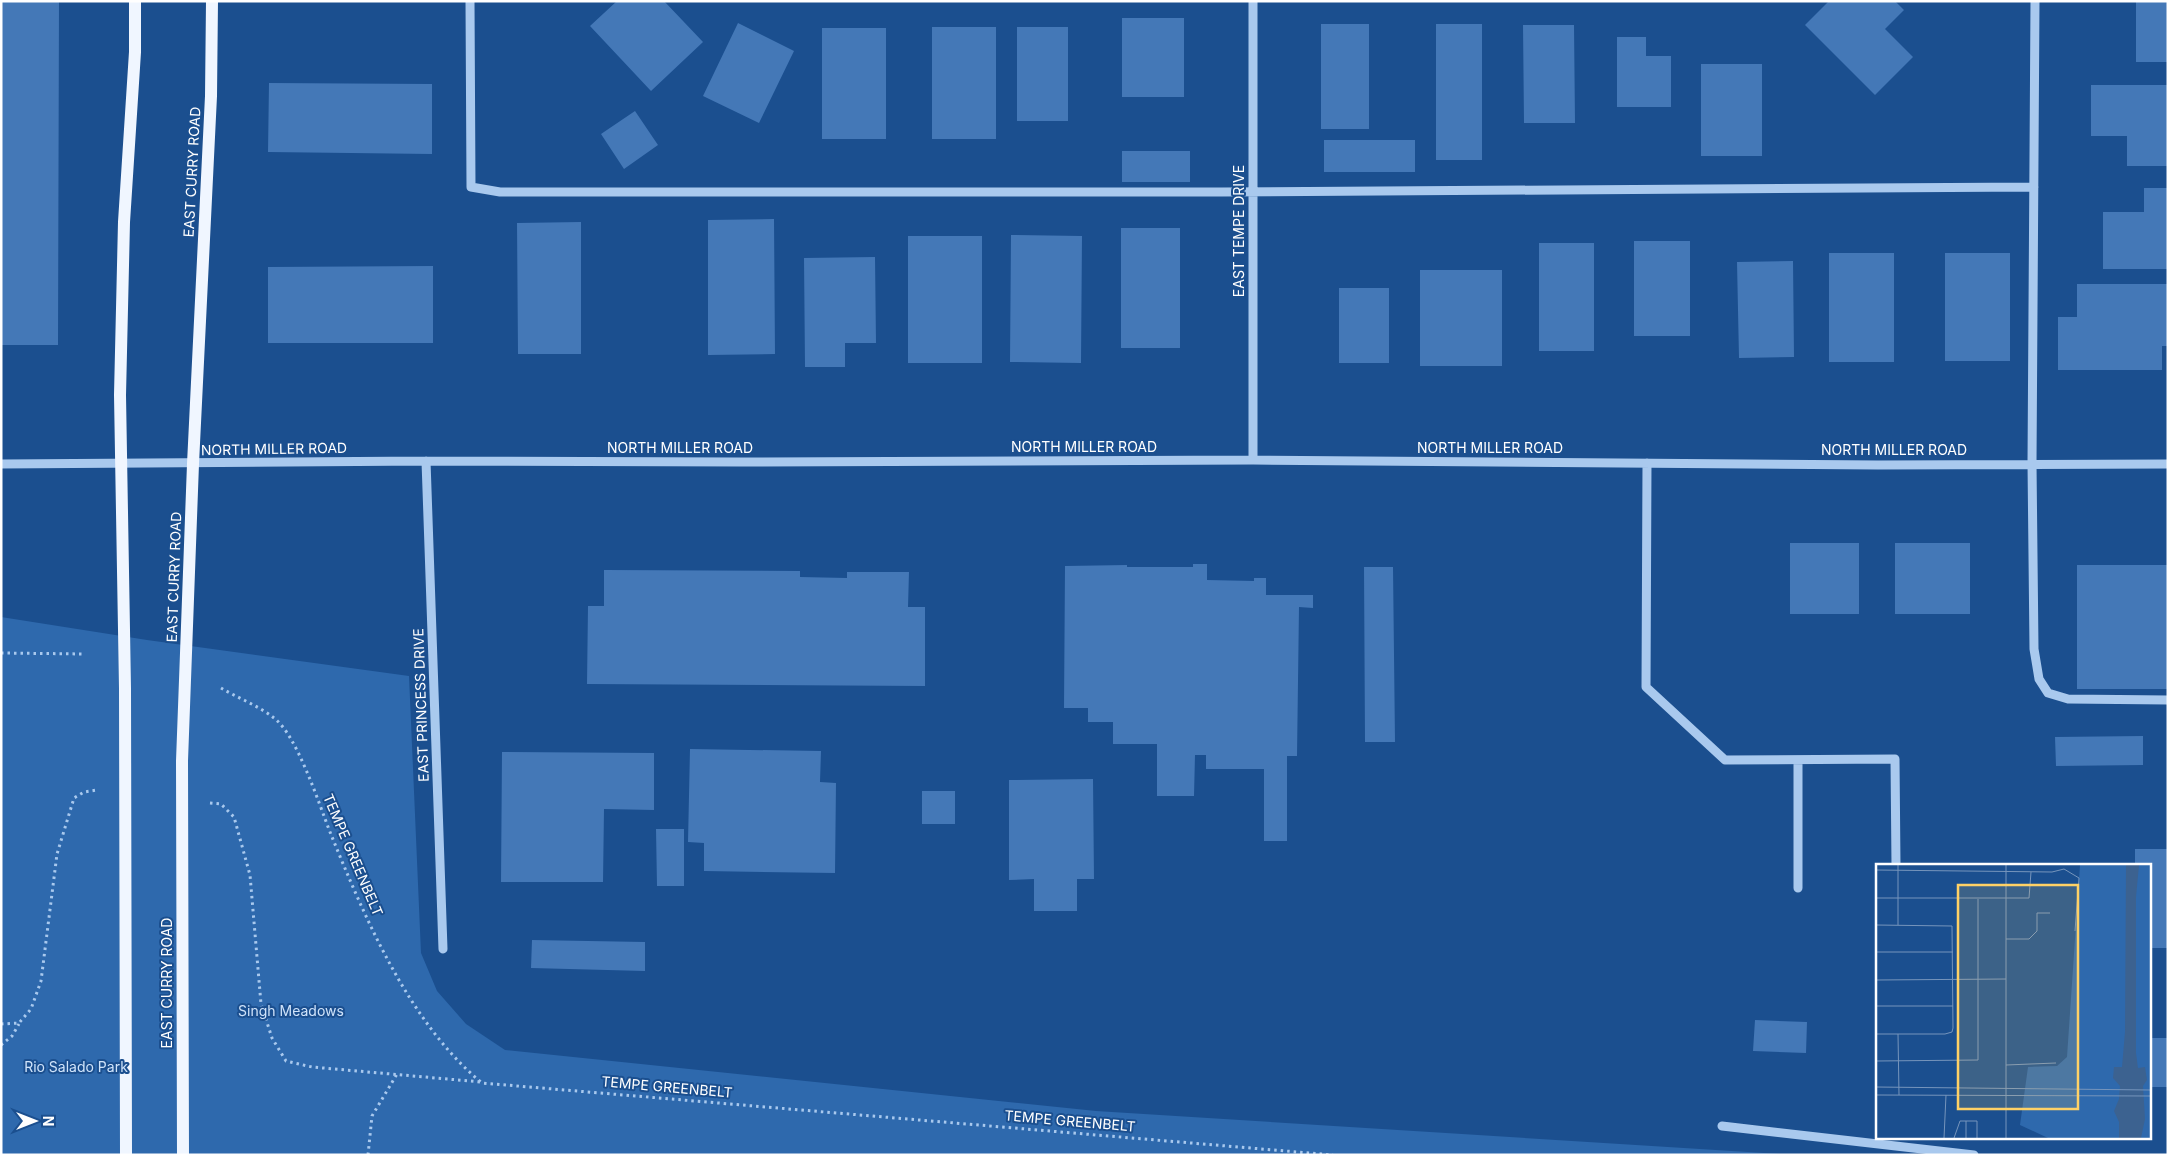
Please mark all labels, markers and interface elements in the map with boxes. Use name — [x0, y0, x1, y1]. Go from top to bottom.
street label: EAST CURRY ROAD — [180, 106, 203, 238]
street label: EAST TEMPE DRIVE — [1230, 165, 1247, 297]
street label: NORTH MILLER ROAD — [1011, 438, 1157, 455]
street label: NORTH MILLER ROAD — [201, 439, 347, 458]
street label: NORTH MILLER ROAD — [607, 439, 753, 456]
street label: NORTH MILLER ROAD — [1417, 439, 1563, 456]
street label: NORTH MILLER ROAD — [1821, 441, 1967, 458]
street label: EAST CURRY ROAD — [163, 511, 184, 643]
street label: EAST PRINCESS DRIVE — [409, 628, 432, 782]
street label: TEMPE GREENBELT — [320, 791, 387, 919]
inset map — [1876, 864, 2152, 1138]
street label: EAST CURRY ROAD — [158, 918, 175, 1048]
park label: Singh Meadows — [238, 1002, 344, 1019]
park label: Rio Salado Park — [24, 1058, 128, 1075]
street label: TEMPE GREENBELT — [601, 1072, 733, 1101]
north arrow — [10, 1096, 60, 1146]
street label: TEMPE GREENBELT — [1004, 1106, 1136, 1135]
text: N — [40, 1116, 57, 1126]

